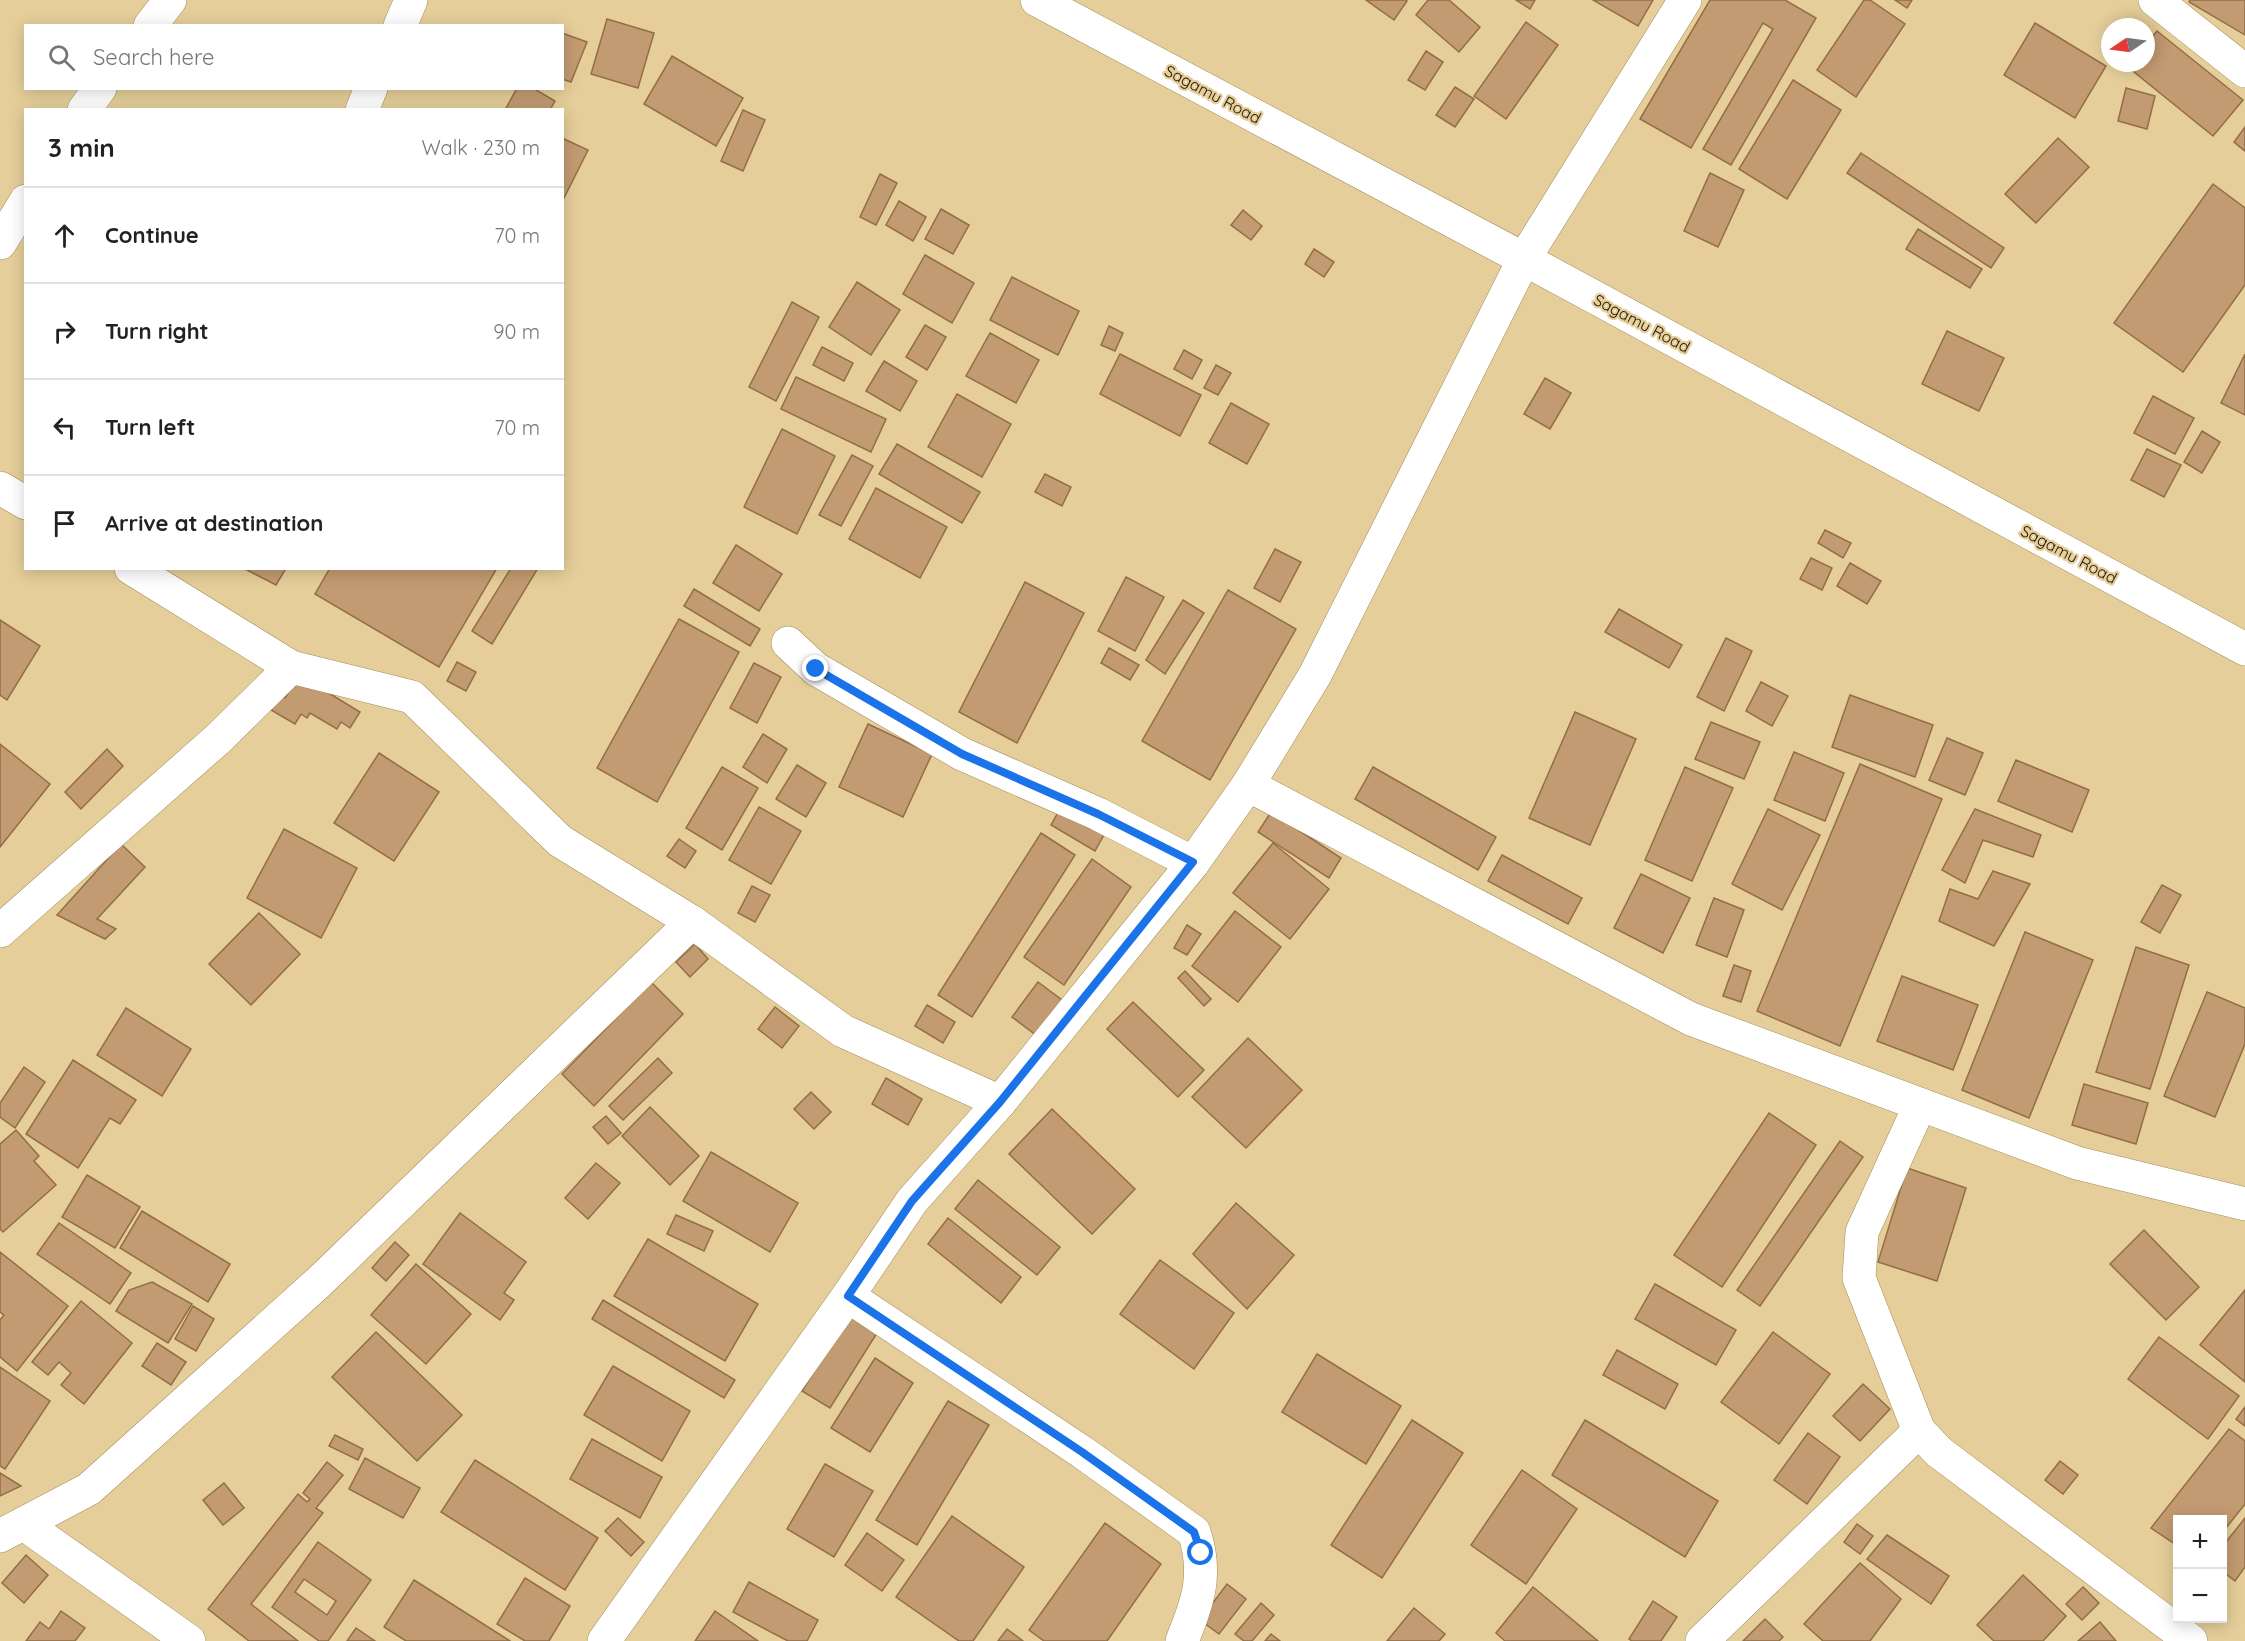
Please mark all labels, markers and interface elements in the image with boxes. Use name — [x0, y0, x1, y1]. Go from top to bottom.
north arrow — [2101, 18, 2155, 72]
search box — [24, 24, 564, 90]
icon: search — [45, 41, 78, 74]
text: Search here — [93, 43, 214, 71]
street label: Sagamu Road — [1161, 60, 1265, 128]
text: 3 min — [48, 131, 115, 164]
text: Walk · 230 m — [421, 135, 540, 160]
icon: ahead — [48, 219, 81, 252]
text: Continue — [105, 221, 199, 249]
text: 70 m — [494, 223, 540, 248]
street label: Sagamu Road — [1590, 289, 1694, 357]
icon: right — [48, 315, 81, 348]
text: Turn right — [105, 317, 209, 345]
text: 90 m — [493, 319, 540, 344]
icon: left — [48, 411, 81, 444]
text: Turn left — [105, 413, 195, 441]
text: 70 m — [494, 415, 540, 440]
icon: arrive — [48, 507, 81, 540]
text: Arrive at destination — [105, 509, 323, 537]
street label: Sagamu Road — [2017, 520, 2121, 588]
route end — [802, 655, 828, 681]
map controls — [2173, 1515, 2227, 1623]
button: + — [2173, 1515, 2227, 1569]
route start — [1187, 1539, 1213, 1565]
button: − — [2173, 1569, 2227, 1623]

